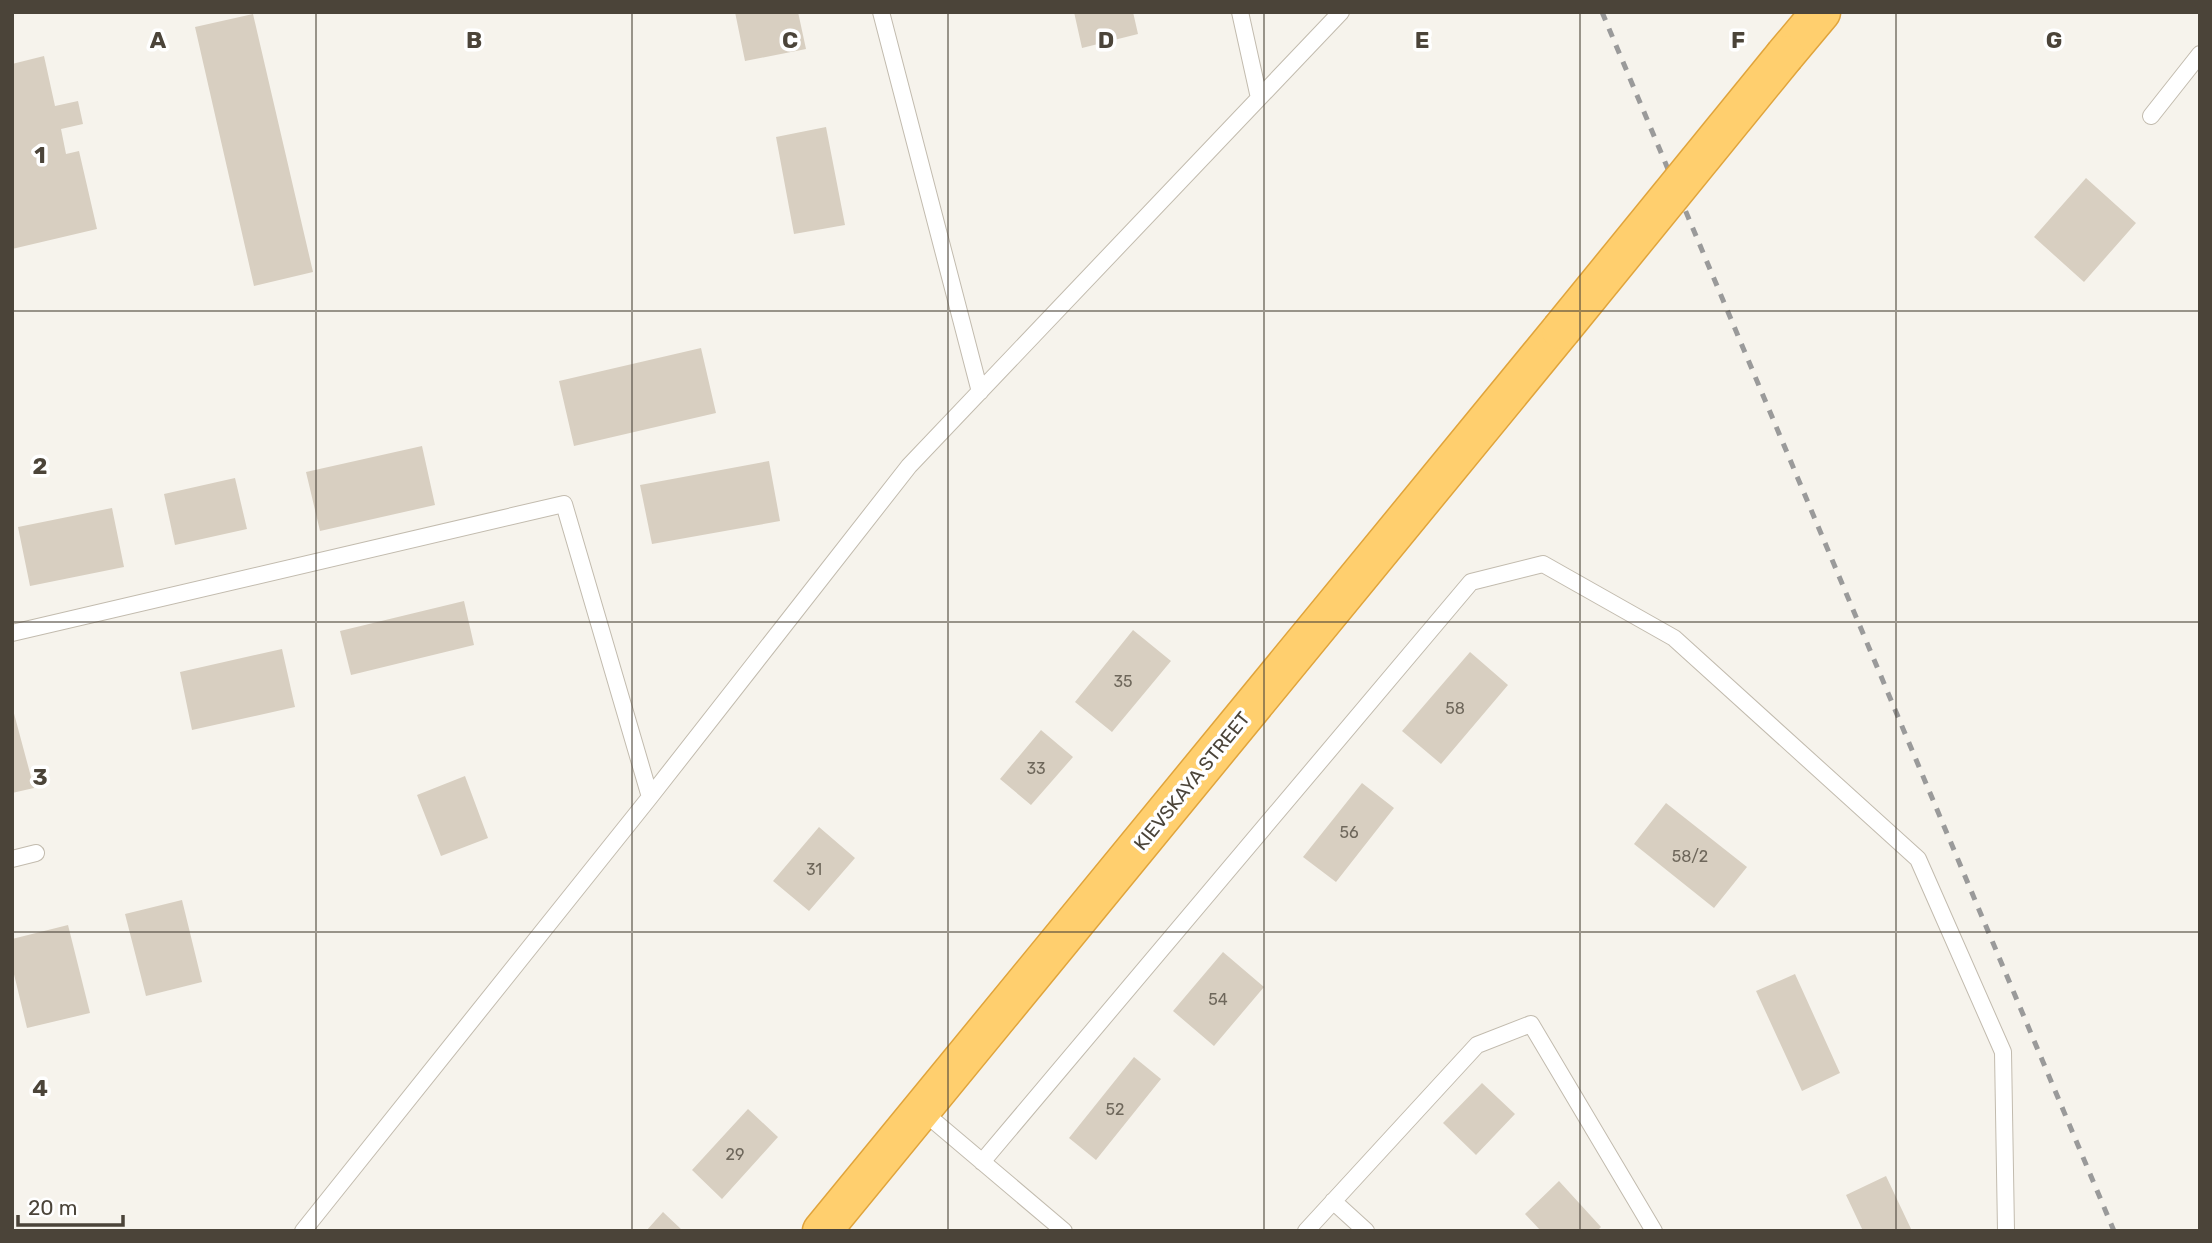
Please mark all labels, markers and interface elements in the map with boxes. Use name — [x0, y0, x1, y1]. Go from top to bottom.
text: A — [150, 26, 167, 54]
text: B — [466, 26, 482, 54]
text: C — [782, 26, 798, 54]
text: D — [1098, 26, 1114, 54]
text: E — [1415, 26, 1429, 54]
text: F — [1731, 26, 1745, 54]
text: G — [2046, 26, 2062, 54]
text: 1 — [34, 141, 46, 169]
text: 2 — [33, 452, 47, 480]
house number: 35 — [1113, 672, 1133, 691]
house number: 58 — [1445, 699, 1465, 718]
street label: KIEVSKAYA STREET — [1129, 707, 1255, 855]
house number: 33 — [1026, 759, 1046, 778]
text: 3 — [32, 763, 48, 791]
house number: 56 — [1339, 823, 1359, 842]
house number: 58/2 — [1672, 847, 1708, 866]
house number: 31 — [806, 860, 822, 879]
house number: 54 — [1208, 990, 1228, 1009]
text: 4 — [32, 1074, 48, 1102]
house number: 52 — [1106, 1100, 1124, 1119]
house number: 29 — [726, 1145, 744, 1164]
scale bar — [18, 1184, 122, 1228]
text: 20 m — [28, 1195, 77, 1220]

